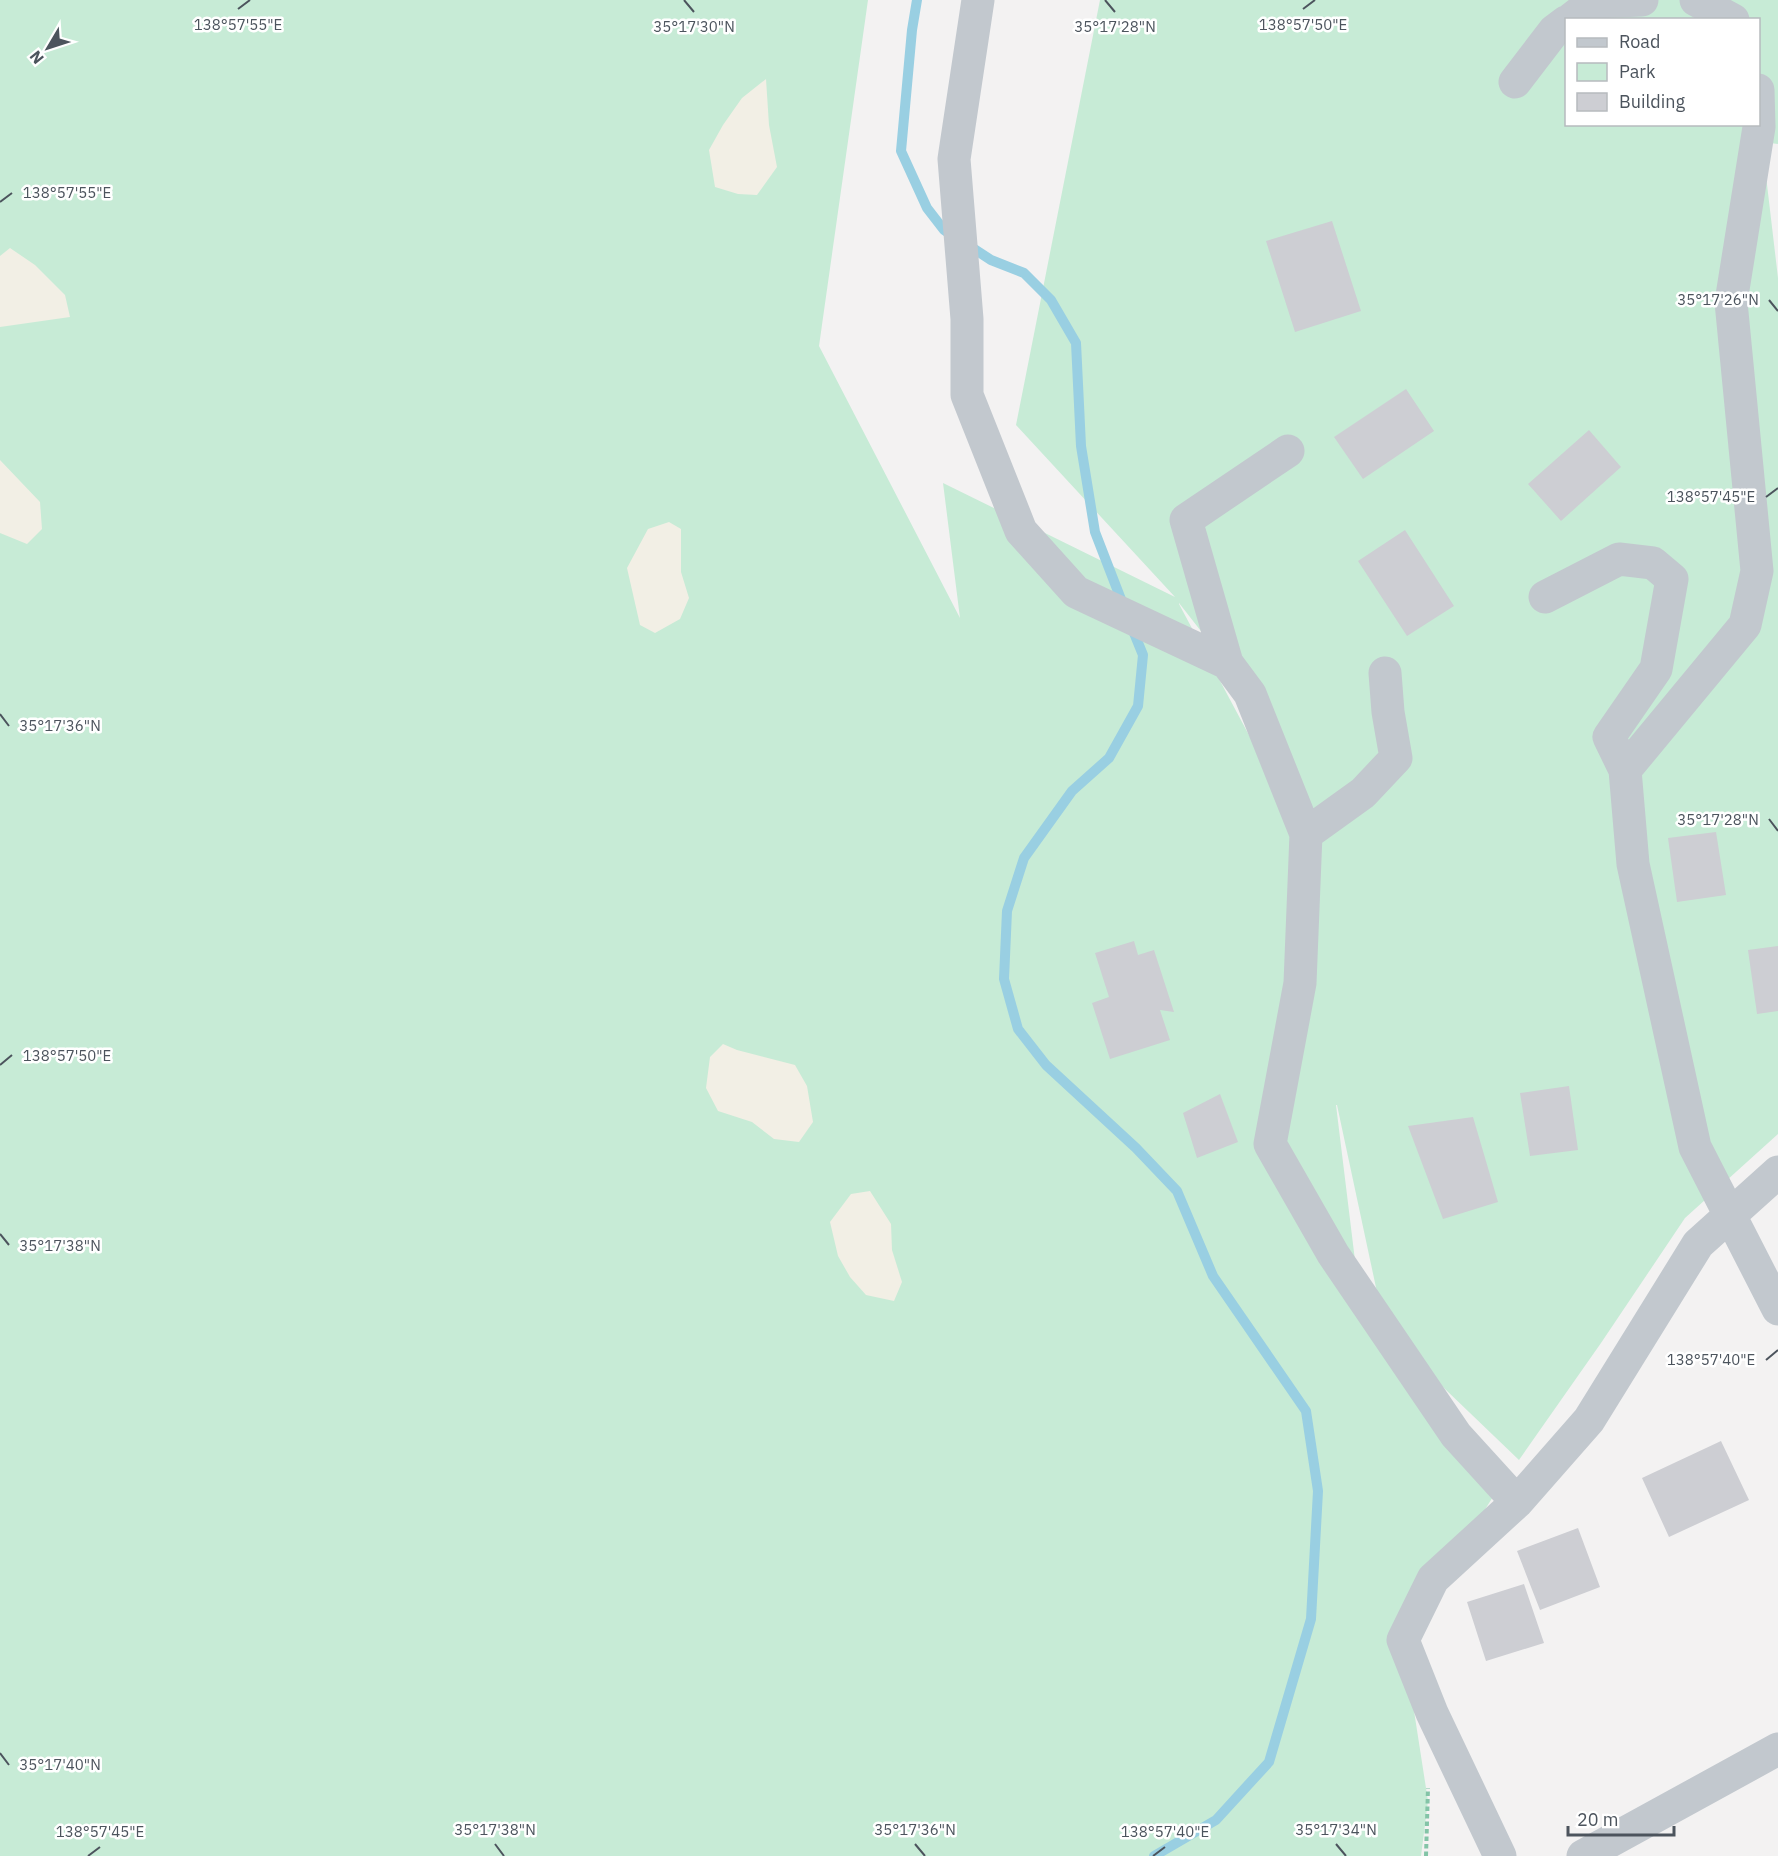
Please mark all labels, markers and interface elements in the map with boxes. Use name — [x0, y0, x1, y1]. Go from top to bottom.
text: 138°57'55"E — [194, 15, 282, 34]
text: 138°57'50"E — [1259, 15, 1347, 34]
text: 35°17'30"N — [653, 17, 735, 36]
text: 35°17'28"N — [1074, 17, 1156, 36]
north arrow — [18, 18, 78, 78]
legend — [1565, 18, 1760, 126]
text: Road — [1619, 30, 1660, 53]
text: N — [25, 47, 48, 68]
text: Park — [1619, 60, 1656, 83]
text: Building — [1619, 90, 1686, 113]
text: 138°57'55"E — [23, 183, 111, 202]
text: 35°17'26"N — [1677, 290, 1759, 309]
text: 138°57'45"E — [1667, 487, 1755, 506]
text: 35°17'36"N — [19, 716, 101, 735]
text: 35°17'28"N — [1677, 810, 1759, 829]
text: 138°57'50"E — [23, 1046, 111, 1065]
text: 35°17'38"N — [19, 1236, 101, 1255]
text: 138°57'40"E — [1667, 1350, 1755, 1369]
text: 35°17'40"N — [19, 1755, 101, 1774]
scale bar — [1568, 1799, 1674, 1837]
text: 20 m — [1577, 1808, 1619, 1831]
text: 35°17'38"N — [454, 1820, 536, 1839]
text: 35°17'36"N — [874, 1820, 956, 1839]
text: 35°17'34"N — [1295, 1820, 1377, 1839]
text: 138°57'45"E — [56, 1822, 144, 1841]
text: 138°57'40"E — [1121, 1822, 1209, 1841]

